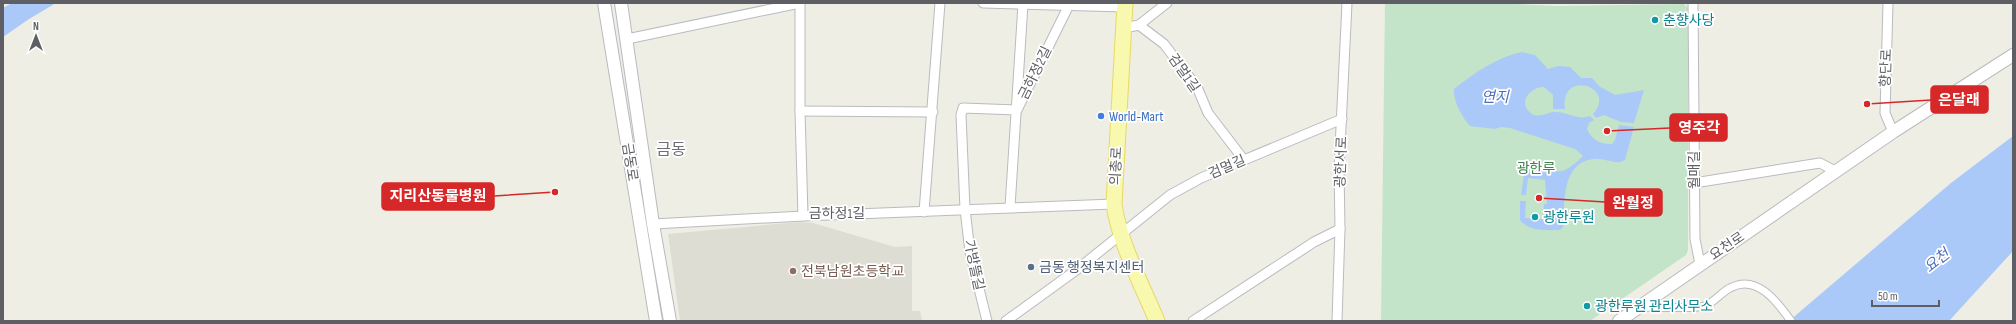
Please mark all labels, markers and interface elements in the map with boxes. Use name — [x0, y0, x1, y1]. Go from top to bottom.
place label: 춘향사당 — [1663, 12, 1715, 29]
marker: 춘향사당 — [1650, 15, 1660, 25]
north arrow — [16, 16, 56, 56]
text: N — [33, 20, 39, 33]
street label: 금하정2길 — [1015, 44, 1055, 102]
street label: 향단로 — [1877, 48, 1895, 88]
street label: 검멀1길 — [1165, 50, 1203, 96]
callout: 은달래 — [1931, 86, 1988, 113]
water label: 연지 — [1481, 88, 1510, 107]
text: 은달래 — [1938, 91, 1980, 110]
place label: World-Mart — [1109, 108, 1163, 125]
marker: World-Mart — [1096, 111, 1106, 121]
callout: 영주각 — [1670, 114, 1727, 141]
text: 영주각 — [1678, 119, 1720, 138]
street label: 광한서로 — [1332, 136, 1350, 188]
district label: 금동 — [656, 141, 686, 160]
street label: 금동로 — [619, 142, 641, 183]
street label: 의총로 — [1107, 146, 1126, 186]
street label: 월매길 — [1686, 151, 1703, 189]
street label: 검멀길 — [1206, 152, 1248, 182]
park label: 광한루 — [1517, 160, 1555, 177]
callout: 지리산동물병원 — [382, 183, 494, 210]
text: 지리산동물병원 — [390, 187, 486, 206]
callout: 완월정 — [1605, 189, 1662, 216]
text: 완월정 — [1612, 194, 1654, 213]
street label: 금하정1길 — [809, 205, 865, 222]
place label: 광한루원 — [1543, 209, 1595, 226]
marker: 광한루원 — [1530, 212, 1540, 222]
street label: 요천로 — [1706, 228, 1748, 264]
street label: 가방뜰길 — [960, 238, 988, 292]
water label: 요천 — [1920, 244, 1955, 277]
place label: 금동 행정복지센터 — [1039, 259, 1144, 276]
marker: 금동 행정복지센터 — [1026, 262, 1036, 272]
place label: 전북남원초등학교 — [801, 263, 904, 280]
marker: 전북남원초등학교 — [788, 266, 798, 276]
scale bar — [1872, 282, 1939, 308]
text: 50 m — [1878, 289, 1898, 304]
place label: 광한루원 관리사무소 — [1595, 298, 1713, 315]
marker: 광한루원 관리사무소 — [1582, 301, 1592, 311]

